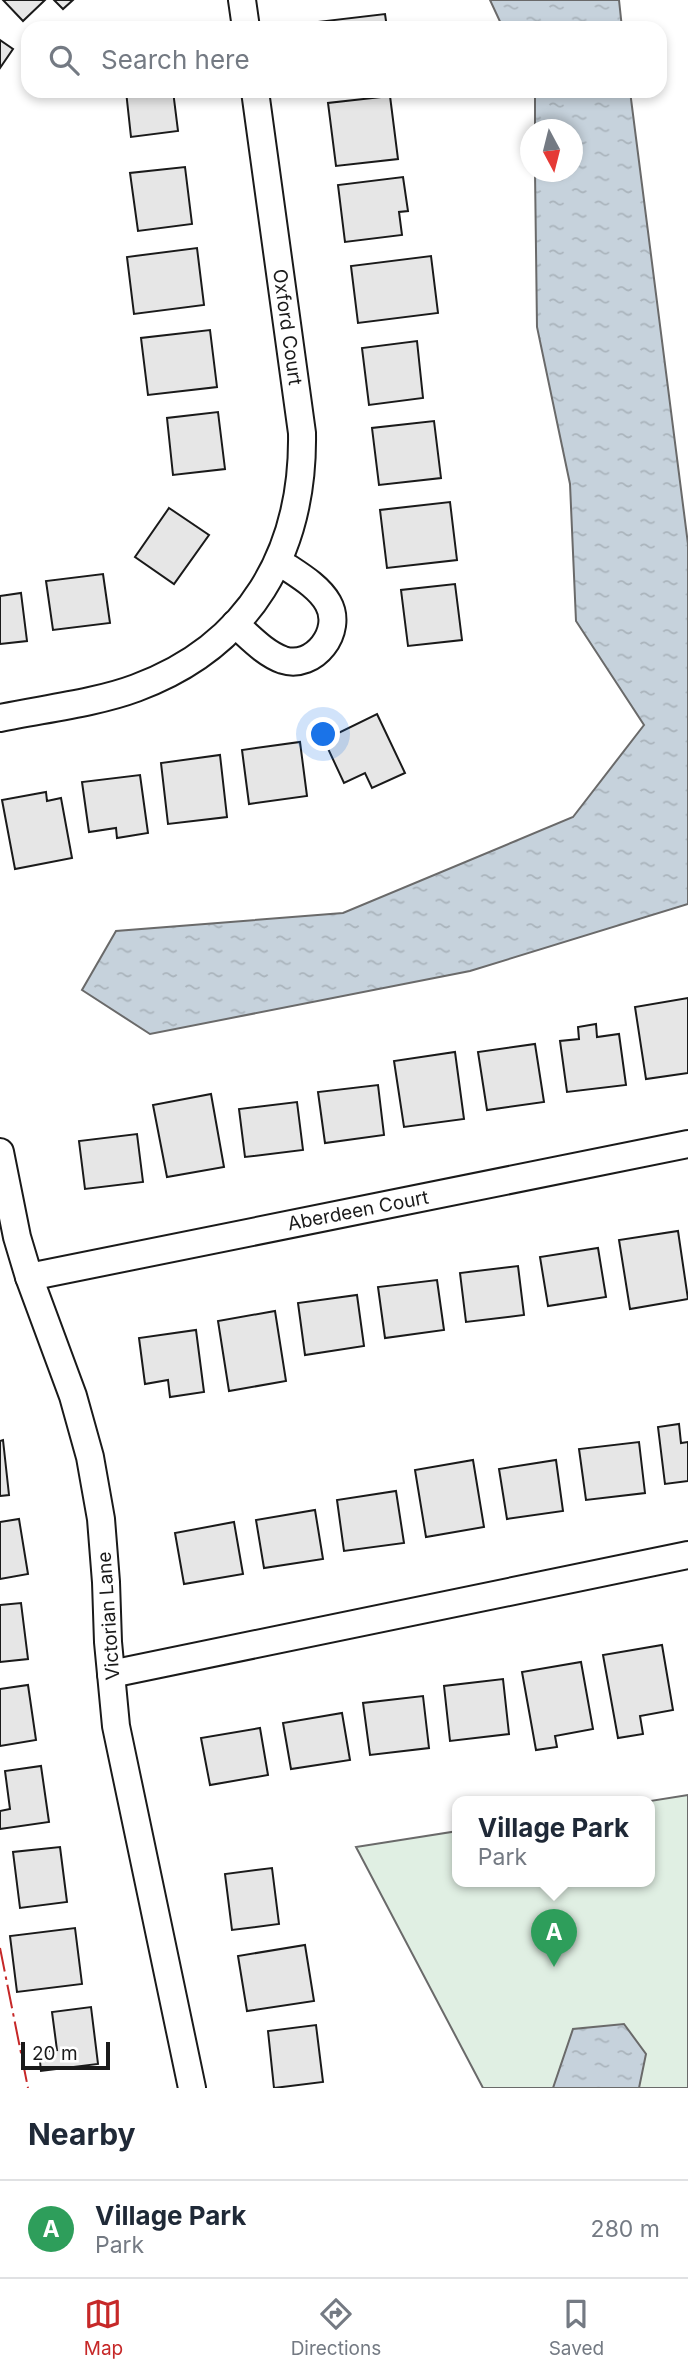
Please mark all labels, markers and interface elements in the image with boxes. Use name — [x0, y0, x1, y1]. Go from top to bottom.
search box — [21, 21, 667, 98]
icon: search — [45, 41, 83, 79]
text: Search here — [101, 44, 250, 75]
north arrow — [520, 119, 583, 182]
street label: Oxford Court — [268, 267, 307, 387]
your location — [306, 717, 340, 751]
street label: Aberdeen Court — [286, 1186, 431, 1235]
street label: Victorian Lane — [93, 1551, 124, 1681]
popup — [452, 1796, 655, 1887]
text: Village Park — [478, 1812, 629, 1843]
text: Park — [478, 1843, 527, 1871]
pin: A — [531, 1909, 577, 1967]
scale bar — [21, 2039, 110, 2071]
text: 20 m — [32, 2042, 78, 2065]
text: Nearby — [28, 2116, 136, 2152]
text: Village Park — [95, 2200, 246, 2231]
text: A — [42, 2215, 60, 2243]
text: 280 m — [591, 2215, 660, 2243]
text: Park — [95, 2231, 144, 2259]
tab: Map — [84, 2295, 123, 2360]
tab: Directions — [291, 2295, 381, 2360]
tab: Saved — [549, 2295, 604, 2360]

